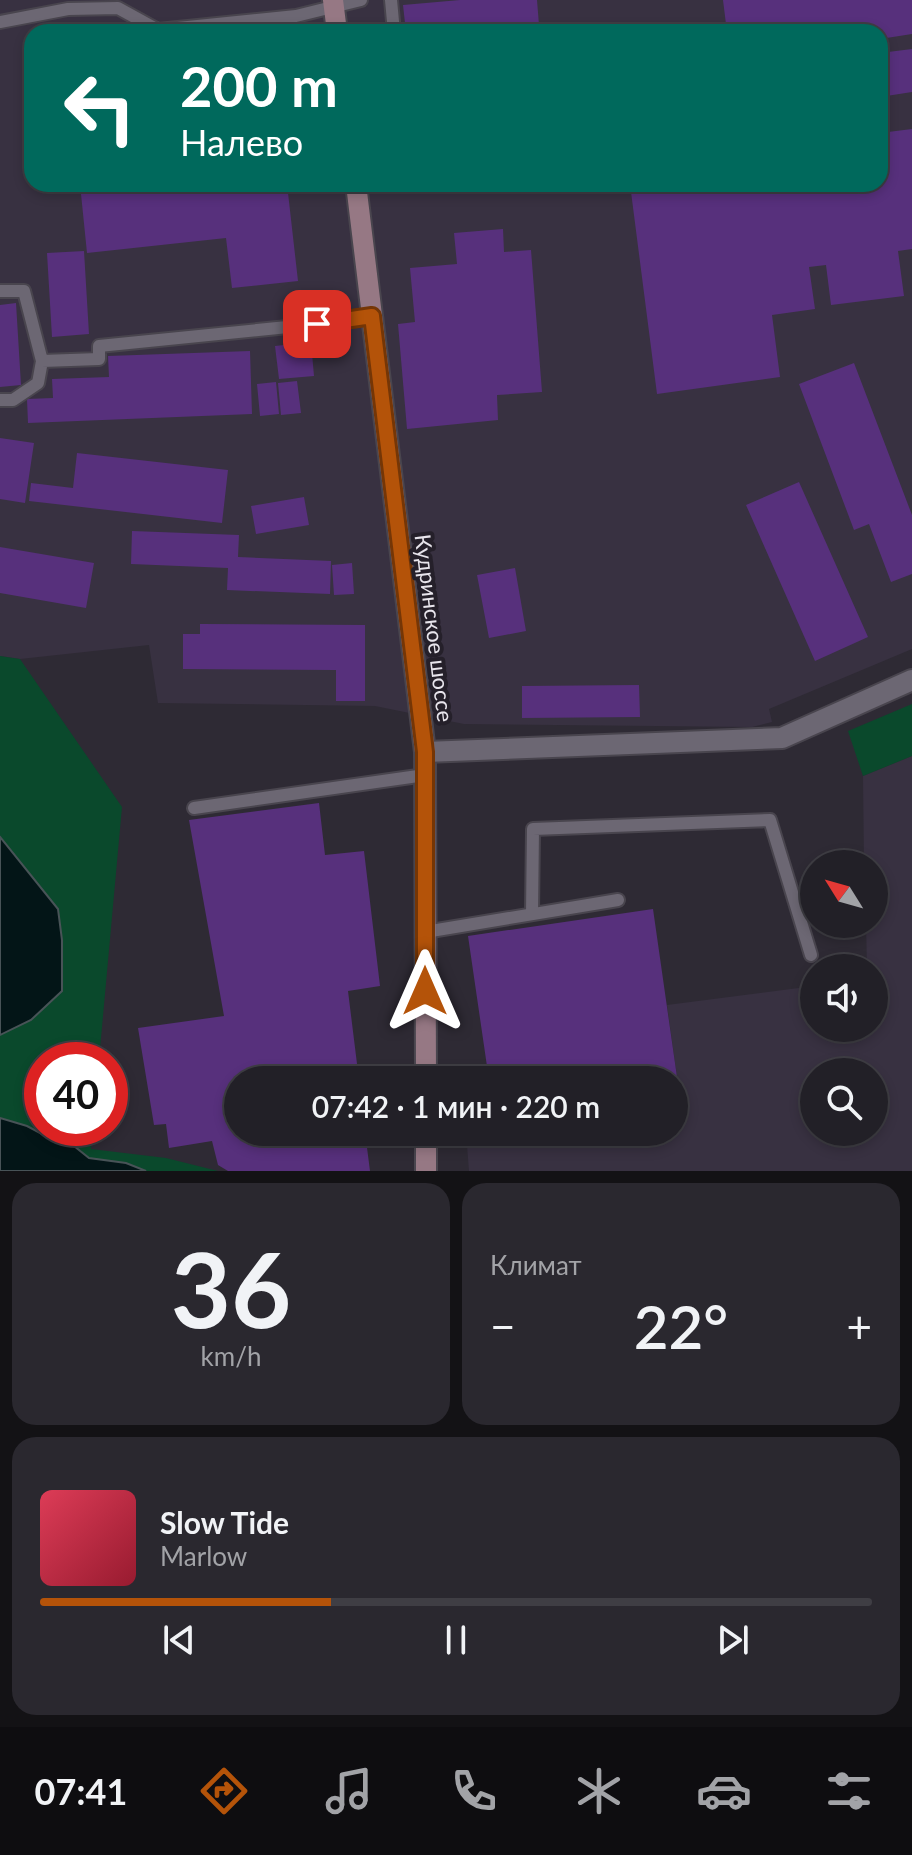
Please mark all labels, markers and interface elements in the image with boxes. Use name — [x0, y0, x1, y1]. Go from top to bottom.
text: 200 m — [180, 52, 338, 119]
icon: left — [48, 56, 152, 160]
text: Налево — [180, 120, 303, 164]
pin — [283, 290, 351, 358]
icon: arrive — [295, 302, 339, 346]
street label: Кудринское шоссе — [410, 533, 459, 723]
north arrow — [800, 850, 888, 938]
map controls — [800, 850, 888, 1146]
position arrow — [383, 949, 467, 1033]
button: sound — [800, 954, 888, 1042]
speed limit sign: 40 — [24, 1042, 128, 1146]
button: search — [800, 1058, 888, 1146]
text: 07:42 · 1 мин · 220 m — [312, 1088, 600, 1124]
text: 36 — [171, 1225, 291, 1350]
text: Климат — [490, 1249, 582, 1281]
text: 22° — [634, 1290, 728, 1362]
text: − — [490, 1300, 516, 1352]
text: + — [846, 1300, 872, 1352]
text: km/h — [201, 1340, 261, 1372]
text: Slow Tide — [160, 1504, 289, 1540]
text: Marlow — [160, 1540, 247, 1572]
icon: previous — [157, 1618, 201, 1662]
icon: pause — [434, 1618, 478, 1662]
icon: next — [711, 1618, 755, 1662]
icon: directions — [196, 1763, 252, 1819]
icon: music — [321, 1763, 377, 1819]
icon: phone — [446, 1763, 502, 1819]
icon: climate — [571, 1763, 627, 1819]
icon: car — [696, 1763, 752, 1819]
icon: filters — [821, 1763, 877, 1819]
text: 07:41 — [35, 1769, 127, 1813]

